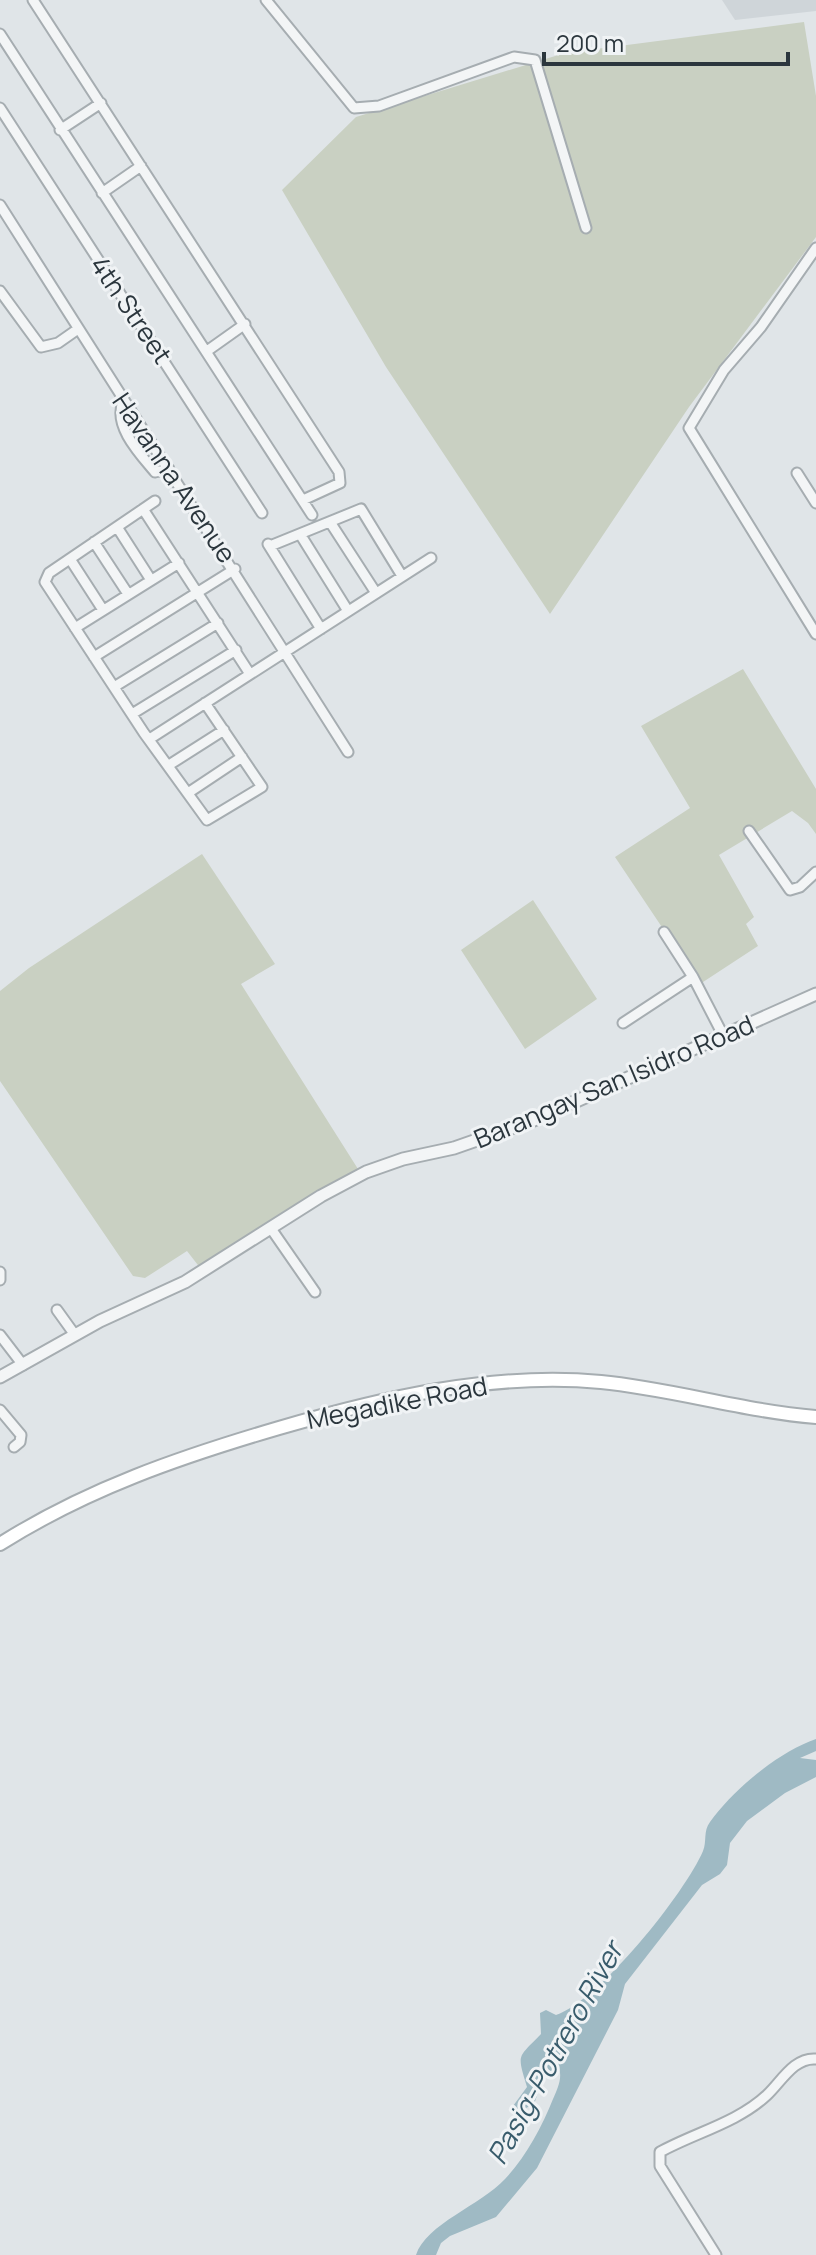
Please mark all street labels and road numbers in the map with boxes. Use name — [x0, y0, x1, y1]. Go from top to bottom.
street label: 4th Street — [83, 248, 181, 370]
street label: Havanna Avenue — [105, 385, 245, 570]
street label: Barangay San Isidro Road — [468, 1006, 759, 1156]
street label: Megadike Road — [304, 1367, 490, 1437]

